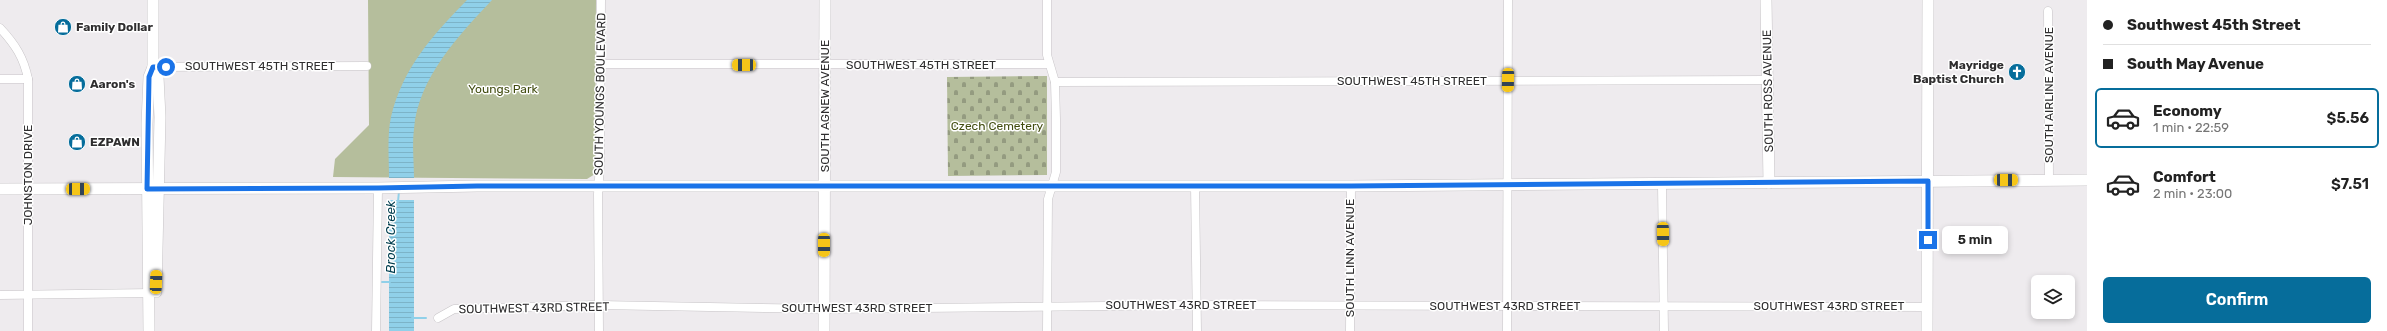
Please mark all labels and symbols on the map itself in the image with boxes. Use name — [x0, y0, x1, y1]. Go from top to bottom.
street label: SOUTH YOUNGS BOULEVARD — [592, 12, 608, 176]
shop icon: Family Dollar — [53, 17, 73, 37]
place label: Family Dollar — [76, 20, 153, 34]
street label: SOUTH AIRLINE AVENUE — [2042, 27, 2056, 163]
street label: SOUTH ROSS AVENUE — [1760, 30, 1776, 152]
street label: SOUTH AGNEW AVENUE — [818, 40, 832, 172]
route start — [157, 58, 175, 76]
street label: SOUTHWEST 45TH STREET — [846, 58, 996, 72]
place label: Mayridge Baptist Church — [1913, 58, 2004, 86]
street label: SOUTHWEST 45TH STREET — [185, 59, 335, 73]
car — [732, 59, 756, 71]
church icon: Mayridge Baptist Church — [2007, 62, 2027, 82]
car — [1502, 68, 1514, 92]
shop icon: Aaron's — [67, 74, 87, 94]
street label: SOUTHWEST 45TH STREET — [1337, 74, 1487, 88]
place label: Aaron's — [90, 77, 136, 91]
park label: Youngs Park — [468, 82, 538, 96]
park label: Czech Cemetery — [951, 119, 1044, 133]
street label: JOHNSTON DRIVE — [21, 125, 35, 225]
shop icon: EZPAWN — [67, 132, 87, 152]
place label: EZPAWN — [90, 135, 140, 149]
car — [1994, 174, 2018, 186]
car — [66, 183, 90, 195]
street label: SOUTH LINN AVENUE — [1343, 199, 1357, 317]
water label: Brock Creek — [383, 200, 398, 273]
car — [1657, 222, 1669, 246]
callout: 5 min — [1942, 226, 2008, 254]
route end — [1919, 231, 1937, 249]
car — [818, 233, 830, 257]
car — [150, 270, 162, 294]
street label: SOUTHWEST 43RD STREET — [1106, 298, 1256, 312]
street label: SOUTHWEST 43RD STREET — [1430, 299, 1580, 313]
street label: SOUTHWEST 43RD STREET — [1754, 299, 1904, 313]
street label: SOUTHWEST 43RD STREET — [459, 300, 610, 316]
street label: SOUTHWEST 43RD STREET — [782, 301, 932, 315]

